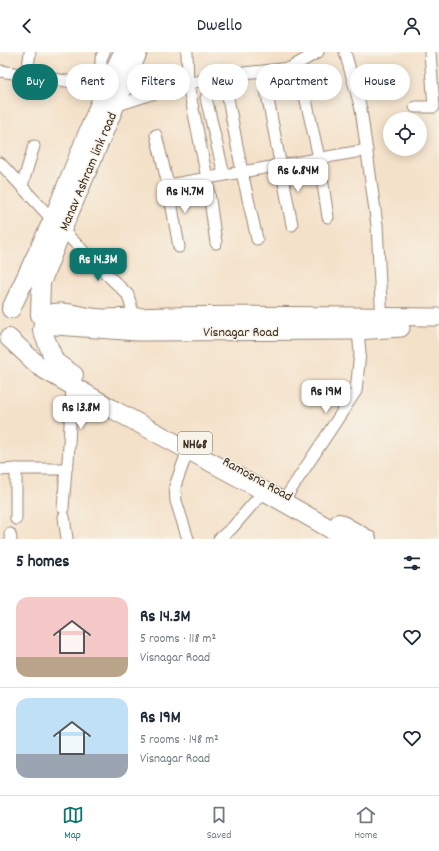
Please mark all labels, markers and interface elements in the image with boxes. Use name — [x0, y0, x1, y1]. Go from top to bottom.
text: Dwello — [197, 14, 242, 39]
icon: back — [16, 15, 38, 37]
icon: person — [401, 15, 423, 37]
chip: Buy — [12, 64, 58, 100]
chip: Rent — [66, 64, 119, 100]
chip: Filters — [127, 64, 190, 100]
chip: New — [198, 64, 248, 100]
chip: Apartment — [256, 64, 342, 100]
chip: House — [350, 64, 410, 100]
street label: Manav Ashram link road — [55, 109, 123, 234]
map controls — [383, 112, 427, 156]
button: locate — [383, 112, 427, 156]
pin: Rs 6.84M — [257, 159, 339, 193]
text: Rs 6.84M — [277, 162, 319, 181]
pin: Rs 14.7M — [144, 180, 226, 214]
text: Rs 14.7M — [166, 183, 204, 202]
pin: Rs 14.3M — [57, 248, 139, 282]
text: Rs 14.3M — [79, 251, 117, 270]
street label: Visnagar Road — [203, 323, 279, 343]
pin: Rs 19M — [293, 380, 359, 414]
text: Rs 19M — [310, 383, 342, 402]
pin: Rs 13.8M — [40, 396, 122, 430]
text: Rs 13.8M — [62, 399, 100, 418]
road number: NH68 — [178, 432, 212, 454]
street label: Ramosna Road — [218, 452, 296, 507]
text: 5 homes — [16, 551, 69, 575]
icon: filters — [401, 552, 423, 574]
text: Rs 14.3M — [140, 606, 190, 630]
icon: home — [48, 613, 96, 661]
icon: heart — [401, 626, 423, 648]
text: 5 rooms · 118 m² — [140, 630, 216, 649]
text: Visnagar Road — [140, 649, 210, 668]
text: Rs 19M — [140, 707, 181, 731]
icon: home — [48, 714, 96, 762]
icon: heart — [401, 727, 423, 749]
text: 5 rooms · 148 m² — [140, 731, 219, 750]
text: Visnagar Road — [140, 750, 210, 769]
tab: Map — [62, 804, 84, 844]
tab: Saved — [207, 804, 231, 844]
tab: Home — [354, 804, 377, 844]

